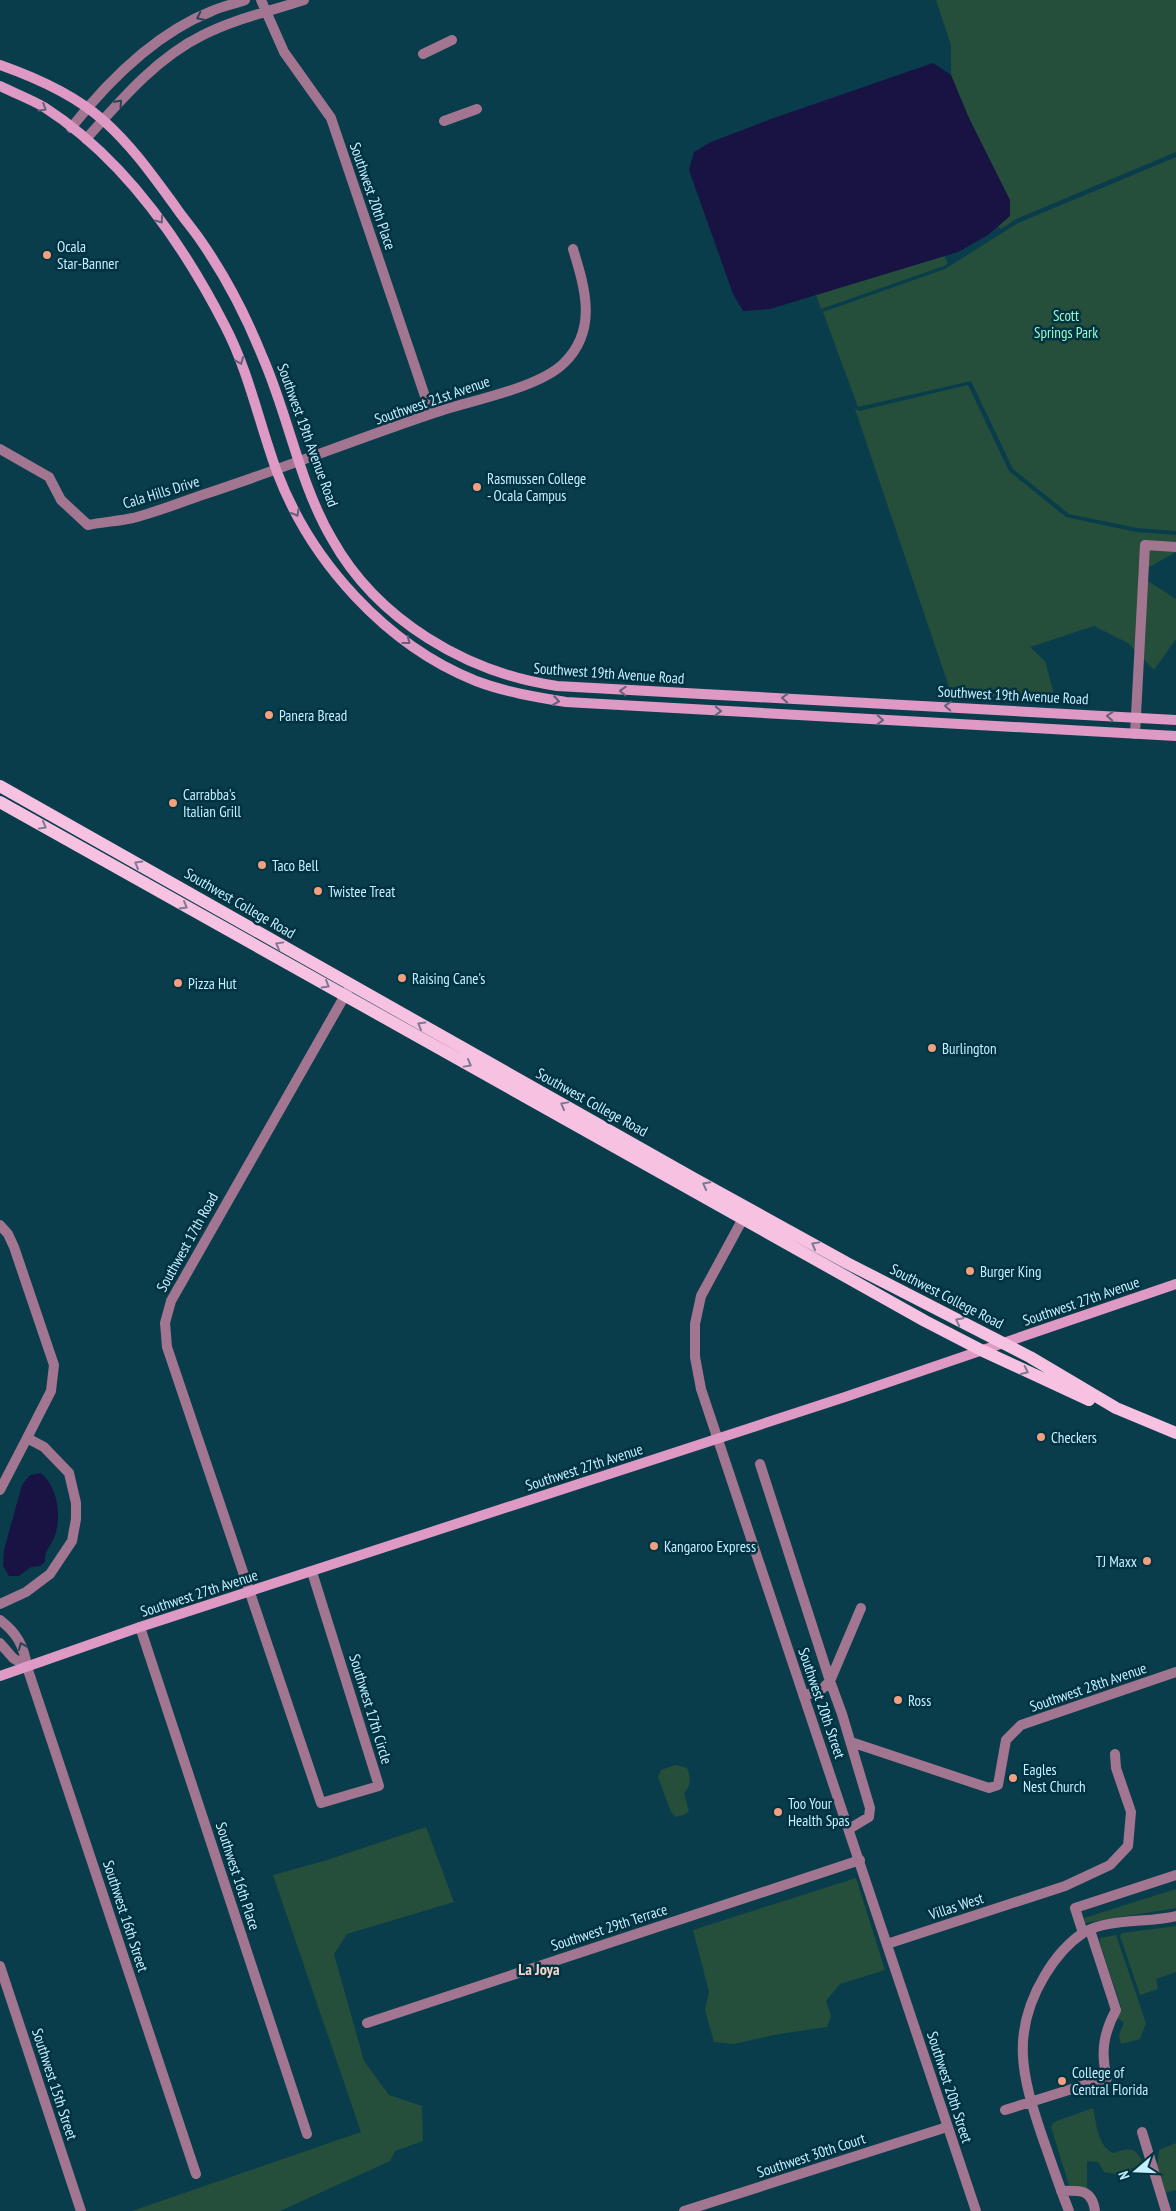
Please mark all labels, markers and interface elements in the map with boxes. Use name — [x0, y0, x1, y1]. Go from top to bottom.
one-way arrow — [196, 11, 205, 21]
one-way arrow — [113, 100, 122, 109]
one-way arrow — [38, 102, 47, 112]
street label: Southwest 20th Place — [346, 140, 400, 252]
one-way arrow — [154, 214, 162, 223]
place label: Ocala Star-Banner — [57, 237, 119, 273]
marker: Ocala Star-Banner — [41, 249, 53, 261]
park label: Scott Springs Park — [1034, 306, 1098, 342]
one-way arrow — [233, 356, 244, 365]
street label: Southwest 19th Avenue Road — [273, 361, 343, 509]
street label: Southwest 21st Avenue — [372, 371, 492, 429]
place label: Rasmussen College - Ocala Campus — [487, 469, 586, 505]
street label: Cala Hills Drive — [120, 471, 202, 513]
marker: Rasmussen College - Ocala Campus — [471, 481, 483, 493]
one-way arrow — [289, 508, 299, 517]
one-way arrow — [401, 635, 411, 644]
street label: Southwest 19th Avenue Road — [533, 658, 685, 688]
street label: Southwest 19th Avenue Road — [937, 682, 1089, 708]
one-way arrow — [619, 685, 627, 696]
one-way arrow — [781, 693, 789, 704]
one-way arrow — [551, 695, 560, 705]
one-way arrow — [943, 701, 951, 712]
place label: Panera Bread — [279, 706, 347, 725]
one-way arrow — [714, 706, 722, 717]
marker: Panera Bread — [263, 709, 275, 721]
one-way arrow — [1106, 711, 1114, 722]
one-way arrow — [876, 715, 884, 726]
place label: Carrabba's Italian Grill — [183, 785, 241, 821]
marker: Carrabba's Italian Grill — [167, 797, 179, 809]
one-way arrow — [37, 820, 46, 830]
place label: Taco Bell — [272, 856, 319, 875]
marker: Taco Bell — [256, 859, 268, 871]
one-way arrow — [135, 861, 144, 871]
street label: Southwest College Road — [181, 864, 299, 942]
place label: Twistee Treat — [328, 882, 395, 901]
marker: Twistee Treat — [312, 885, 324, 897]
one-way arrow — [179, 899, 188, 909]
one-way arrow — [276, 941, 285, 951]
place label: Raising Cane's — [412, 969, 485, 988]
marker: Raising Cane's — [396, 972, 408, 984]
place label: Pizza Hut — [188, 974, 237, 993]
marker: Pizza Hut — [172, 977, 184, 989]
one-way arrow — [321, 978, 330, 988]
one-way arrow — [417, 1021, 426, 1031]
place label: Burlington — [942, 1039, 997, 1058]
marker: Burlington — [926, 1042, 938, 1054]
one-way arrow — [462, 1058, 471, 1068]
street label: Southwest College Road — [533, 1063, 651, 1141]
one-way arrow — [561, 1101, 570, 1111]
one-way arrow — [702, 1181, 711, 1191]
street label: Southwest 17th Road — [152, 1189, 222, 1295]
one-way arrow — [812, 1241, 821, 1251]
street label: Southwest College Road — [887, 1259, 1007, 1333]
place label: Burger King — [980, 1262, 1041, 1281]
marker: Burger King — [964, 1265, 976, 1277]
street label: Southwest 27th Avenue — [1020, 1272, 1142, 1330]
one-way arrow — [955, 1317, 964, 1327]
one-way arrow — [1020, 1364, 1029, 1375]
place label: Checkers — [1051, 1428, 1097, 1447]
marker: Checkers — [1035, 1431, 1047, 1443]
street label: Southwest 27th Avenue — [523, 1439, 645, 1495]
place label: Kangaroo Express — [664, 1537, 756, 1556]
marker: Kangaroo Express — [648, 1540, 660, 1552]
place label: TJ Maxx — [1096, 1552, 1137, 1571]
marker: TJ Maxx — [1141, 1555, 1153, 1567]
street label: Southwest 27th Avenue — [138, 1565, 260, 1621]
one-way arrow — [18, 1642, 28, 1651]
street label: Southwest 20th Street — [794, 1645, 850, 1761]
street label: Southwest 17th Circle — [345, 1652, 397, 1766]
street label: Southwest 28th Avenue — [1027, 1658, 1149, 1716]
place label: Ross — [908, 1691, 931, 1710]
marker: Ross — [892, 1694, 904, 1706]
place label: Eagles Nest Church — [1023, 1760, 1086, 1796]
marker: Eagles Nest Church — [1007, 1772, 1019, 1784]
place label: Too Your Health Spas — [788, 1794, 850, 1830]
marker: Too Your Health Spas — [772, 1806, 784, 1818]
street label: Southwest 16th Place — [212, 1820, 264, 1932]
street label: Southwest 16th Street — [99, 1858, 153, 1974]
street label: Villas West — [925, 1888, 986, 1924]
street label: Southwest 29th Terrace — [548, 1899, 670, 1955]
district label: La Joya — [518, 1959, 560, 1979]
street label: Southwest 15th Street — [28, 2026, 82, 2142]
street label: Southwest 20th Street — [923, 2029, 977, 2145]
place label: College of Central Florida — [1072, 2063, 1148, 2099]
marker: College of Central Florida — [1056, 2075, 1068, 2087]
street label: Southwest 30th Court — [754, 2129, 868, 2181]
north arrow — [1111, 2146, 1161, 2196]
text: N — [1114, 2169, 1133, 2182]

